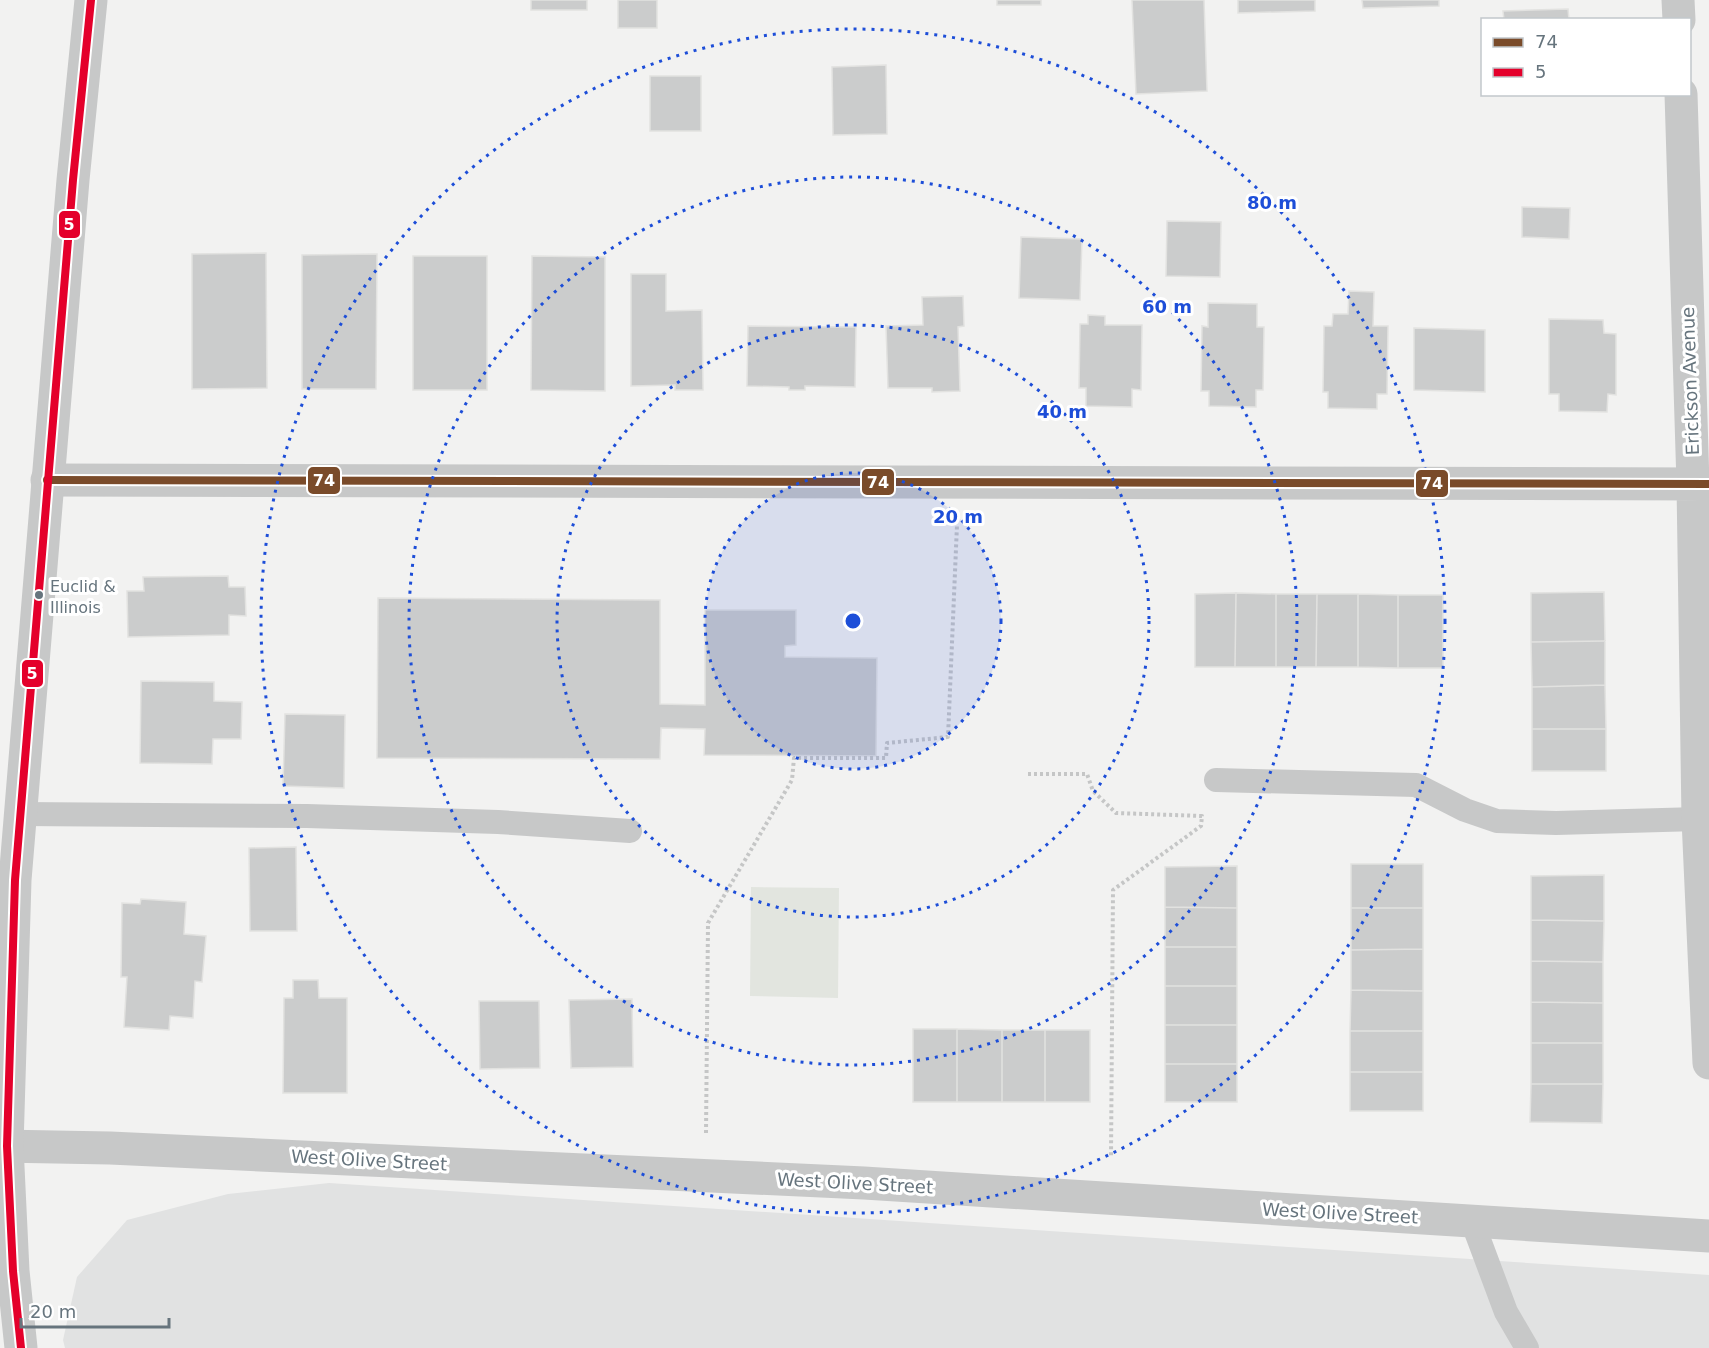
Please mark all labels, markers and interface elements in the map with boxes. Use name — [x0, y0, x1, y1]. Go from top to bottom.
legend — [1481, 18, 1691, 96]
text: 74 — [1535, 31, 1558, 52]
text: 5 — [1535, 61, 1546, 82]
text: 80 m — [1247, 192, 1297, 213]
line badge: 5 — [58, 210, 81, 239]
text: 5 — [63, 215, 75, 234]
text: 60 m — [1142, 296, 1192, 317]
street label: Erickson Avenue — [1677, 306, 1703, 456]
text: 40 m — [1037, 401, 1087, 422]
line badge: 74 — [307, 466, 341, 495]
line badge: 74 — [861, 468, 895, 496]
line badge: 74 — [1415, 469, 1449, 498]
text: 74 — [313, 471, 335, 490]
text: 74 — [867, 473, 889, 492]
text: 74 — [1421, 474, 1443, 493]
text: 20 m — [933, 506, 983, 527]
place label: Euclid & Illinois — [50, 577, 116, 617]
marker: Euclid & Illinois — [33, 589, 45, 601]
centre of rings — [843, 611, 863, 631]
line badge: 5 — [21, 659, 44, 688]
text: 5 — [26, 664, 38, 683]
street label: West Olive Street — [290, 1145, 448, 1175]
street label: West Olive Street — [776, 1168, 934, 1198]
street label: West Olive Street — [1261, 1198, 1419, 1228]
scale bar — [21, 1291, 170, 1329]
text: 20 m — [30, 1301, 76, 1322]

